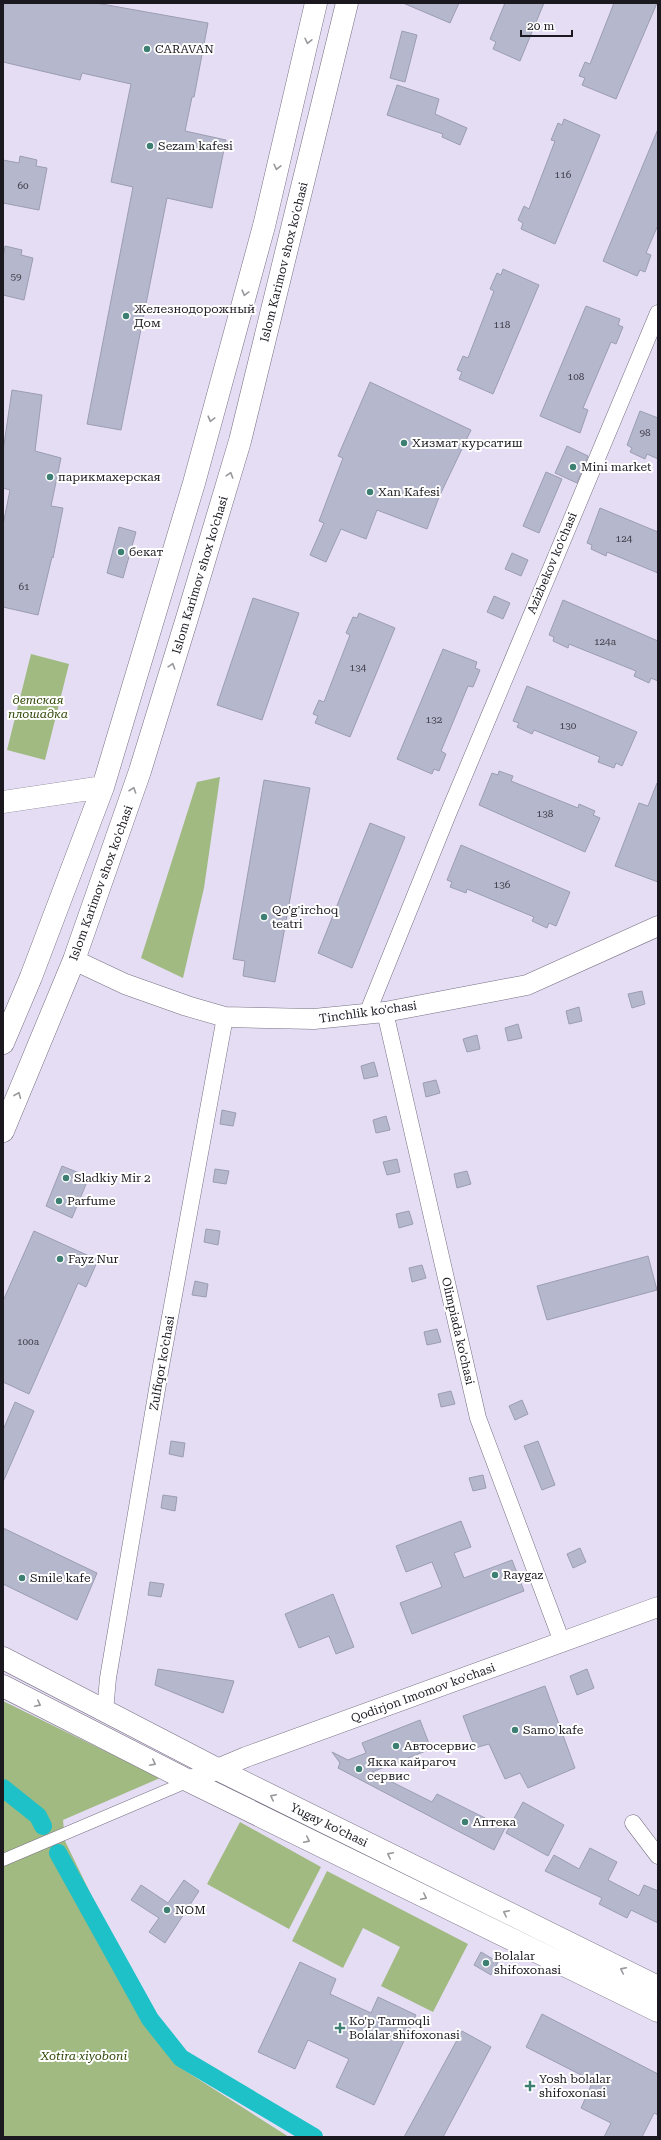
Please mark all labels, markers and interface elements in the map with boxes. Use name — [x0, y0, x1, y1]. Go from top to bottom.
scale bar — [521, 12, 572, 38]
text: 20 m — [527, 19, 554, 33]
one-way arrow — [304, 38, 312, 44]
place label: CARAVAN — [155, 42, 214, 56]
marker: CARAVAN — [142, 44, 152, 54]
place label: Sezam kafesi — [158, 139, 233, 153]
marker: Sezam kafesi — [145, 141, 155, 151]
one-way arrow — [274, 164, 282, 171]
house number: 116 — [555, 169, 572, 180]
house number: 60 — [17, 180, 29, 191]
street label: Islom Karimov shox ko'chasi — [257, 180, 311, 343]
house number: 59 — [10, 271, 22, 282]
one-way arrow — [241, 290, 250, 297]
place label: Железнодорожный Дом — [134, 302, 255, 330]
marker: Железнодорожный Дом — [121, 311, 131, 321]
house number: 118 — [494, 319, 511, 330]
house number: 108 — [568, 371, 585, 382]
one-way arrow — [207, 415, 215, 422]
house number: 98 — [639, 427, 651, 438]
place label: Хизмат курсатиш — [412, 436, 523, 450]
marker: Хизмат курсатиш — [399, 438, 409, 448]
place label: Mini market — [581, 460, 652, 474]
marker: Mini market — [568, 462, 578, 472]
place label: парикмахерская — [58, 470, 161, 484]
marker: парикмахерская — [45, 472, 55, 482]
one-way arrow — [225, 472, 234, 479]
place label: Xan Kafesi — [378, 485, 440, 499]
marker: Xan Kafesi — [365, 487, 375, 497]
street label: Islom Karimov shox ko'chasi — [169, 494, 231, 656]
street label: Azizbekov ko'chasi — [524, 510, 580, 616]
house number: 124 — [616, 533, 633, 544]
place label: бекат — [129, 545, 163, 559]
marker: бекат — [116, 547, 126, 557]
house number: 61 — [18, 581, 30, 592]
house number: 124а — [594, 636, 617, 647]
house number: 134 — [350, 662, 367, 673]
one-way arrow — [168, 663, 176, 670]
park label: детская плошадка — [8, 693, 68, 721]
house number: 132 — [426, 714, 443, 725]
house number: 130 — [560, 720, 577, 731]
one-way arrow — [129, 787, 137, 794]
street label: Islom Karimov shox ko'chasi — [66, 803, 136, 963]
house number: 138 — [537, 808, 554, 819]
house number: 136 — [494, 879, 511, 890]
place label: Qo'g'irchoq teatri — [272, 903, 339, 931]
marker: Qo'g'irchoq teatri — [259, 912, 269, 922]
street label: Tinchlik ko'chasi — [318, 998, 418, 1026]
one-way arrow — [13, 1092, 21, 1100]
place label: Sladkiy Mir 2 — [74, 1171, 151, 1185]
marker: Sladkiy Mir 2 — [61, 1173, 71, 1183]
place label: Parfume — [67, 1194, 116, 1208]
marker: Parfume — [54, 1196, 64, 1206]
place label: Fayz Nur — [68, 1252, 119, 1266]
marker: Fayz Nur — [55, 1254, 65, 1264]
street label: Olimpiada ko'chasi — [439, 1276, 477, 1386]
street label: Zulfiqor ko'chasi — [147, 1314, 177, 1412]
house number: 100a — [17, 1336, 40, 1347]
place label: Raygaz — [503, 1568, 543, 1582]
marker: Raygaz — [490, 1570, 500, 1580]
place label: Smile kafe — [30, 1571, 91, 1585]
marker: Smile kafe — [17, 1573, 27, 1583]
street label: Qodirjon Imomov ko'chasi — [349, 1660, 497, 1726]
one-way arrow — [33, 1699, 41, 1706]
place label: Samo kafe — [523, 1723, 584, 1737]
marker: Samo kafe — [510, 1725, 520, 1735]
place label: Автосервис — [404, 1739, 476, 1753]
marker: Автосервис — [391, 1741, 401, 1751]
place label: Якка кайрагоч сервис — [367, 1755, 457, 1783]
one-way arrow — [149, 1758, 157, 1766]
marker: Якка кайрагоч сервис — [354, 1764, 364, 1774]
one-way arrow — [270, 1794, 278, 1802]
street label: Yugay ko'chasi — [288, 1800, 370, 1850]
place label: Аптека — [473, 1815, 517, 1829]
marker: Аптека — [460, 1817, 470, 1827]
one-way arrow — [303, 1835, 311, 1843]
one-way arrow — [387, 1852, 394, 1860]
one-way arrow — [420, 1892, 427, 1900]
place label: NOM — [175, 1903, 206, 1917]
marker: NOM — [162, 1905, 172, 1915]
one-way arrow — [503, 1910, 511, 1917]
place label: Bolalar shifoxonasi — [494, 1949, 561, 1977]
marker: Bolalar shifoxonasi — [481, 1958, 491, 1968]
one-way arrow — [620, 1967, 627, 1975]
place label: Ko'p Tarmoqli Bolalar shifoxonasi — [349, 2014, 460, 2042]
marker: Ko'p Tarmoqli Bolalar shifoxonasi — [334, 2022, 346, 2034]
park label: Xotira xiyoboni — [40, 2049, 127, 2063]
place label: Yosh bolalar shifoxonasi — [539, 2072, 611, 2100]
marker: Yosh bolalar shifoxonasi — [524, 2080, 536, 2092]

